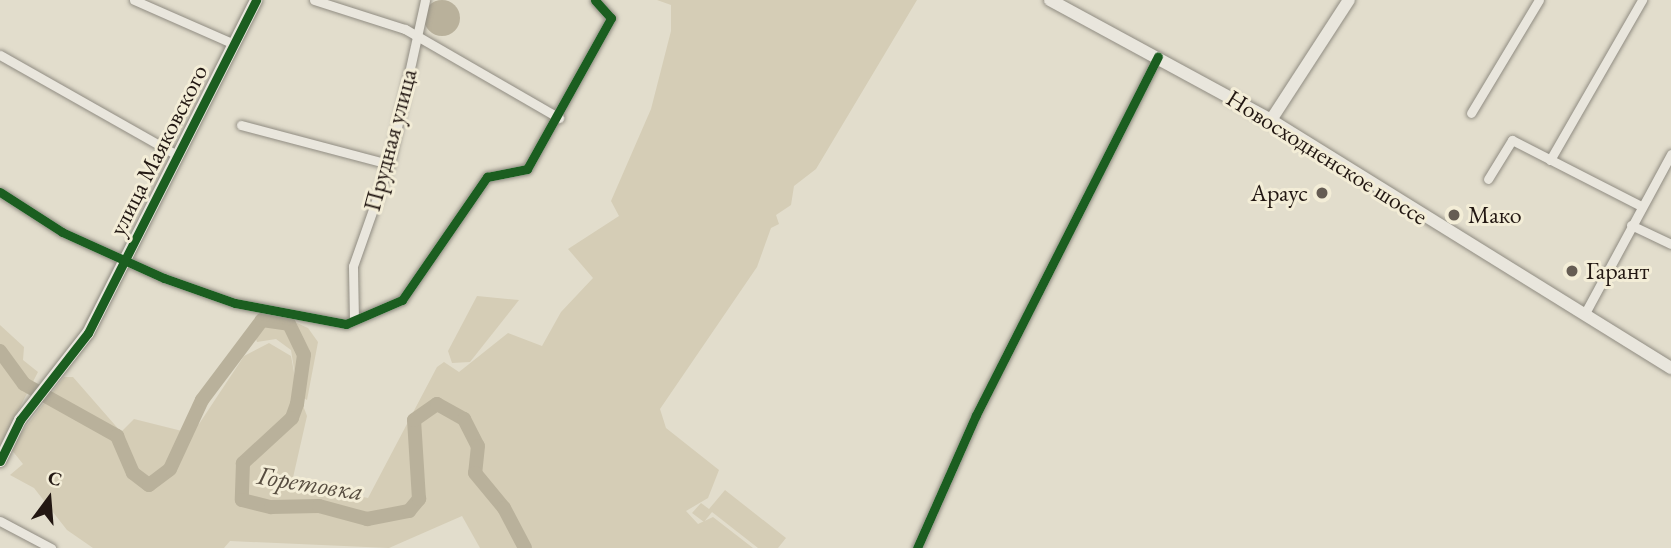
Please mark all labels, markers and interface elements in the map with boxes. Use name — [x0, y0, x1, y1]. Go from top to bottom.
street label: улица Маяковского — [102, 60, 214, 240]
street label: Прудная улица — [357, 66, 423, 214]
street label: Новосходненское шоссе — [1221, 83, 1433, 231]
place label: Араус — [1250, 179, 1308, 207]
marker: Араус — [1314, 185, 1330, 201]
place label: Мако — [1468, 201, 1522, 229]
marker: Мако — [1446, 207, 1462, 223]
place label: Гарант — [1586, 257, 1649, 285]
marker: Гарант — [1564, 263, 1580, 279]
water label: Горетовка — [255, 460, 365, 508]
north arrow — [14, 464, 84, 534]
text: С — [45, 464, 65, 492]

